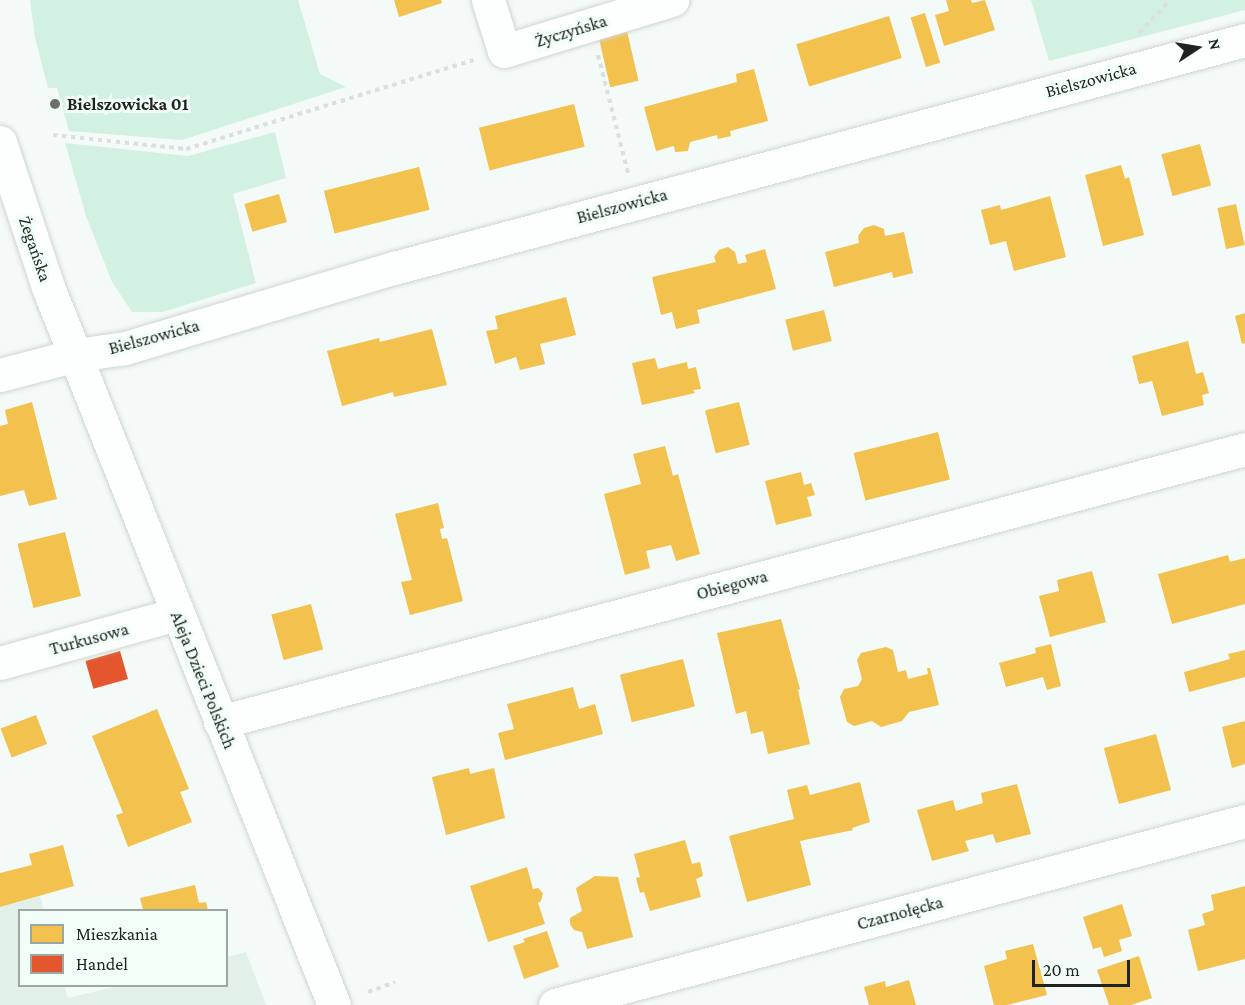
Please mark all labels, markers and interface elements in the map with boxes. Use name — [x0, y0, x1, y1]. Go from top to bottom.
street label: Życzyńska — [532, 10, 610, 52]
north arrow — [1167, 18, 1227, 78]
text: N — [1206, 37, 1225, 51]
street label: Bielszowicka — [1043, 58, 1139, 102]
place label: Bielszowicka 01 — [67, 93, 188, 115]
marker: Bielszowicka 01 — [48, 97, 62, 111]
street label: Bielszowicka — [574, 184, 670, 228]
street label: Żegańska — [14, 213, 56, 285]
street label: Bielszowicka — [106, 315, 202, 359]
street label: Obiegowa — [694, 565, 770, 605]
street label: Aleja Dzieci Polskich — [166, 608, 240, 752]
street label: Turkusowa — [47, 618, 131, 660]
street label: Czarnołęcka — [855, 891, 945, 935]
legend — [18, 909, 228, 987]
text: Mieszkania — [76, 924, 158, 944]
scale bar — [1035, 948, 1132, 986]
text: Handel — [76, 954, 128, 974]
text: 20 m — [1043, 960, 1080, 980]

